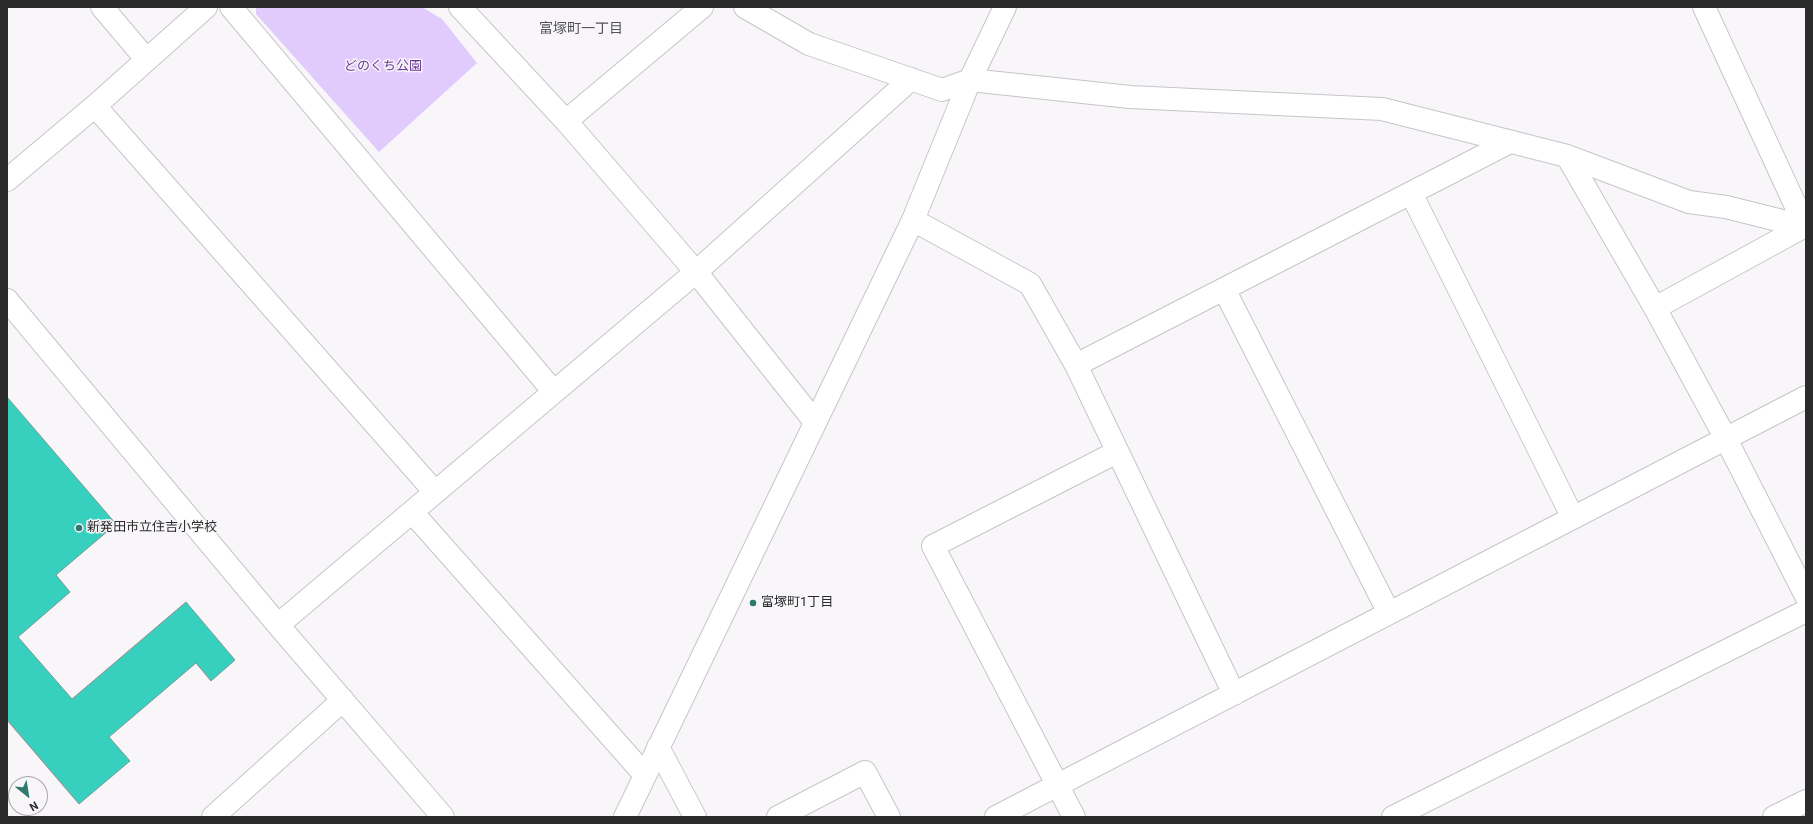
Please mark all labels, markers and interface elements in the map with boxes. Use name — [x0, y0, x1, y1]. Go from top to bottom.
district label: 富塚町一丁目 — [539, 21, 623, 37]
park label: どのくち公園 — [344, 59, 422, 75]
place label: 新発田市立住吉小学校 — [87, 520, 217, 536]
marker: 新発田市立住吉小学校 — [74, 523, 84, 533]
place label: 富塚町1丁目 — [761, 595, 833, 611]
marker: 富塚町1丁目 — [748, 598, 758, 608]
north arrow — [8, 776, 48, 816]
text: N — [27, 798, 40, 814]

